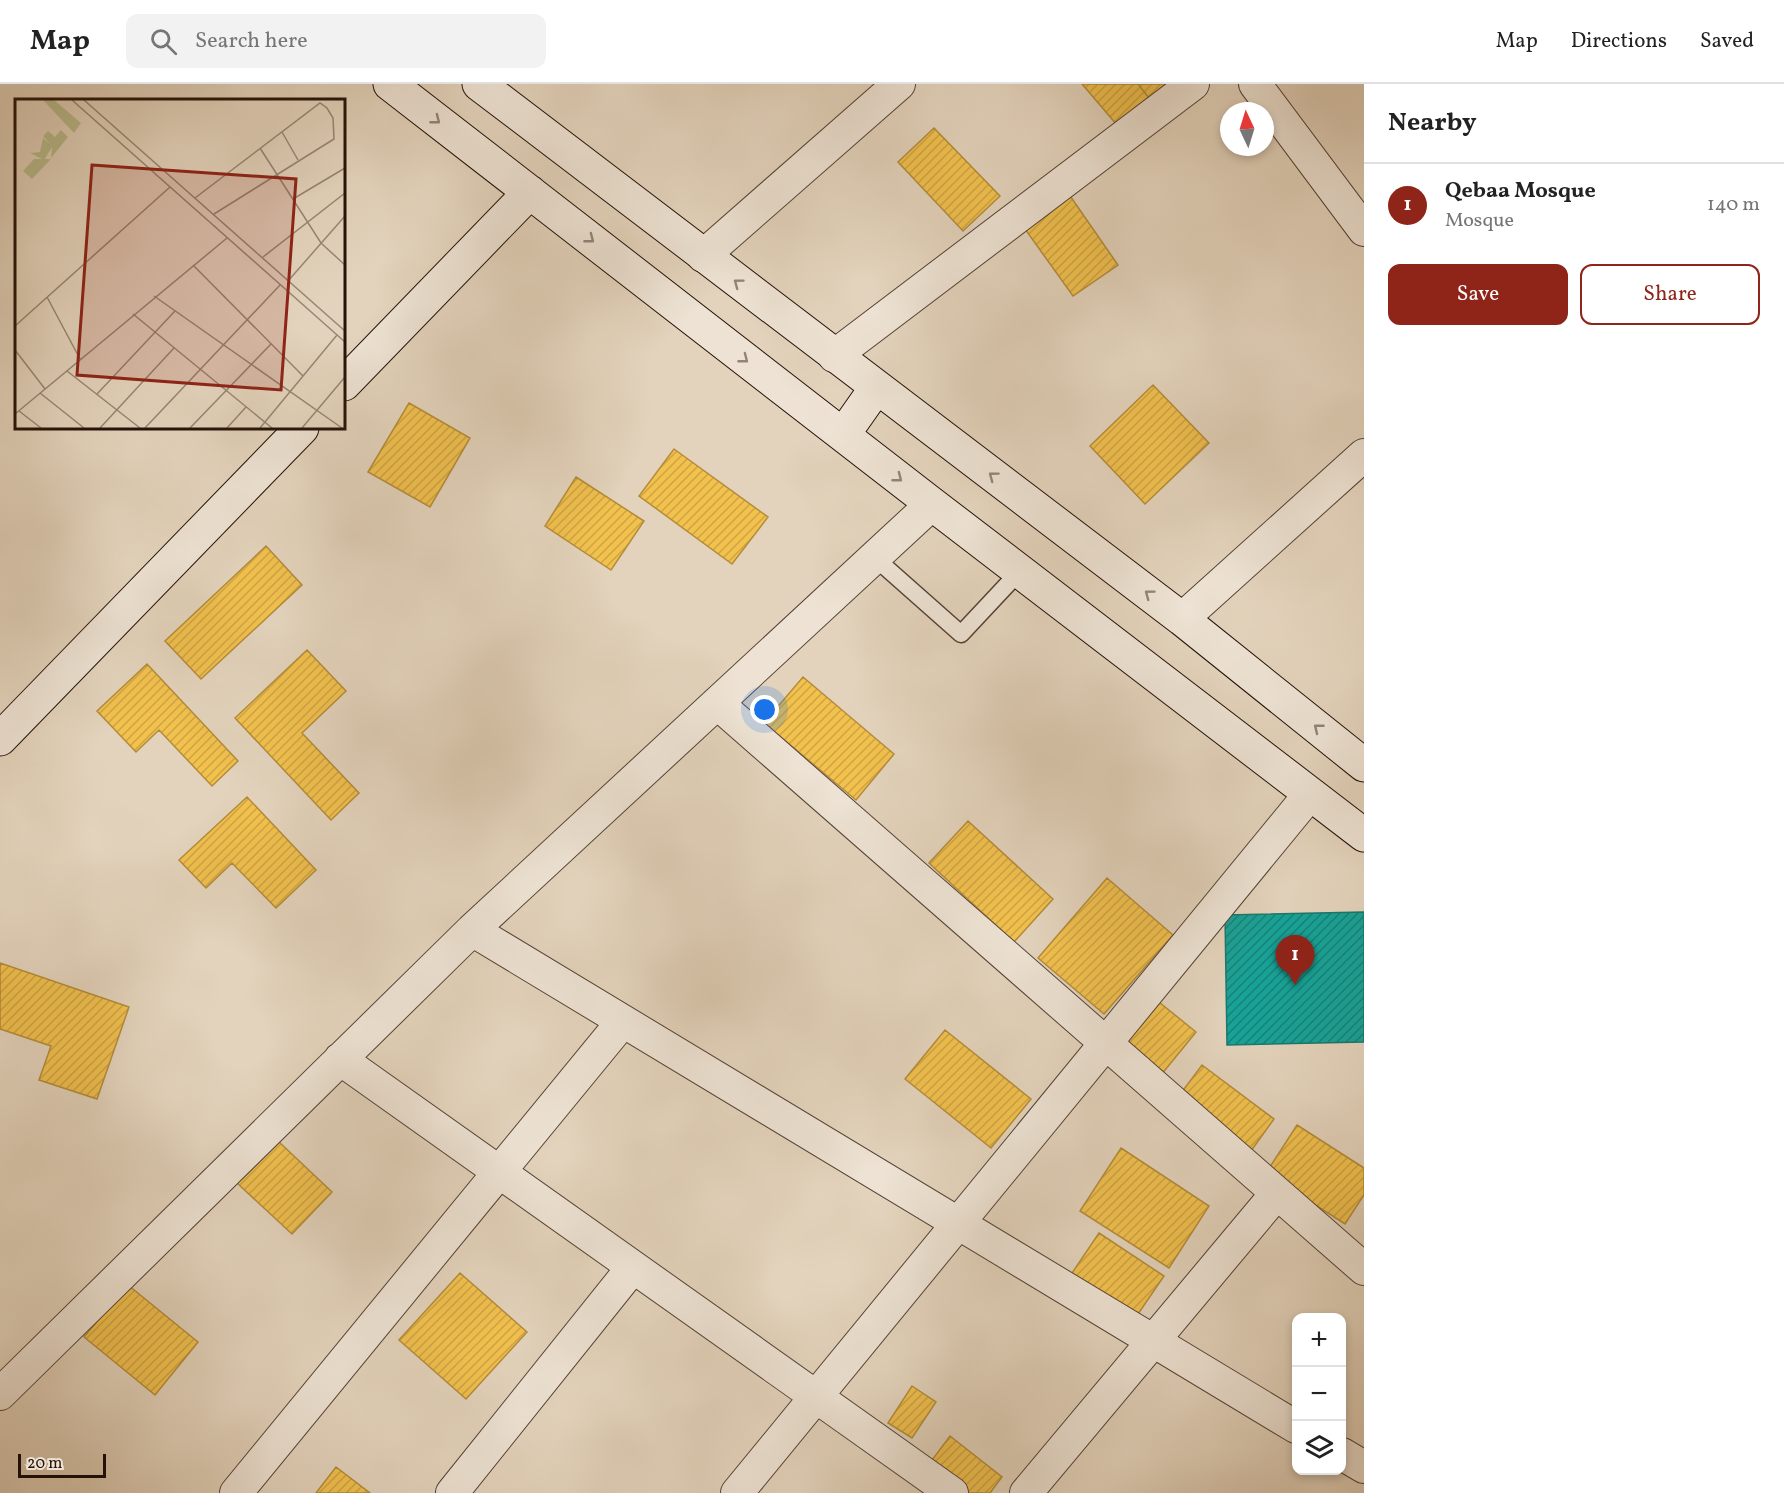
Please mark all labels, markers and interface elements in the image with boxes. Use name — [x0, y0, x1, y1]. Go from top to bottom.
search box — [126, 14, 546, 68]
text: Map — [30, 22, 90, 61]
icon: search — [147, 25, 180, 58]
text: Search here — [195, 26, 308, 57]
text: Map — [1496, 27, 1538, 56]
text: Directions — [1571, 27, 1667, 56]
text: Saved — [1700, 27, 1754, 56]
inset map — [15, 99, 345, 429]
north arrow — [1220, 102, 1274, 156]
text: Nearby — [1388, 105, 1477, 141]
one-way arrow — [430, 112, 441, 123]
text: Qebaa Mosque — [1445, 176, 1596, 207]
text: 1 — [1403, 191, 1412, 219]
text: 140 m — [1707, 191, 1760, 219]
text: Mosque — [1445, 207, 1514, 235]
one-way arrow — [584, 232, 595, 243]
button: Save — [1388, 264, 1568, 325]
button: Share — [1580, 264, 1760, 325]
one-way arrow — [733, 279, 744, 290]
one-way arrow — [738, 351, 749, 362]
one-way arrow — [892, 471, 903, 482]
one-way arrow — [989, 473, 1000, 484]
one-way arrow — [1144, 591, 1155, 602]
your location — [750, 695, 779, 724]
one-way arrow — [1314, 725, 1325, 736]
pin: 1 — [1276, 936, 1314, 985]
map controls — [1292, 1313, 1346, 1475]
button: + — [1292, 1313, 1346, 1367]
button: − — [1292, 1367, 1346, 1421]
button: layers — [1292, 1421, 1346, 1475]
scale bar — [18, 1451, 106, 1478]
text: 20 m — [27, 1453, 62, 1475]

